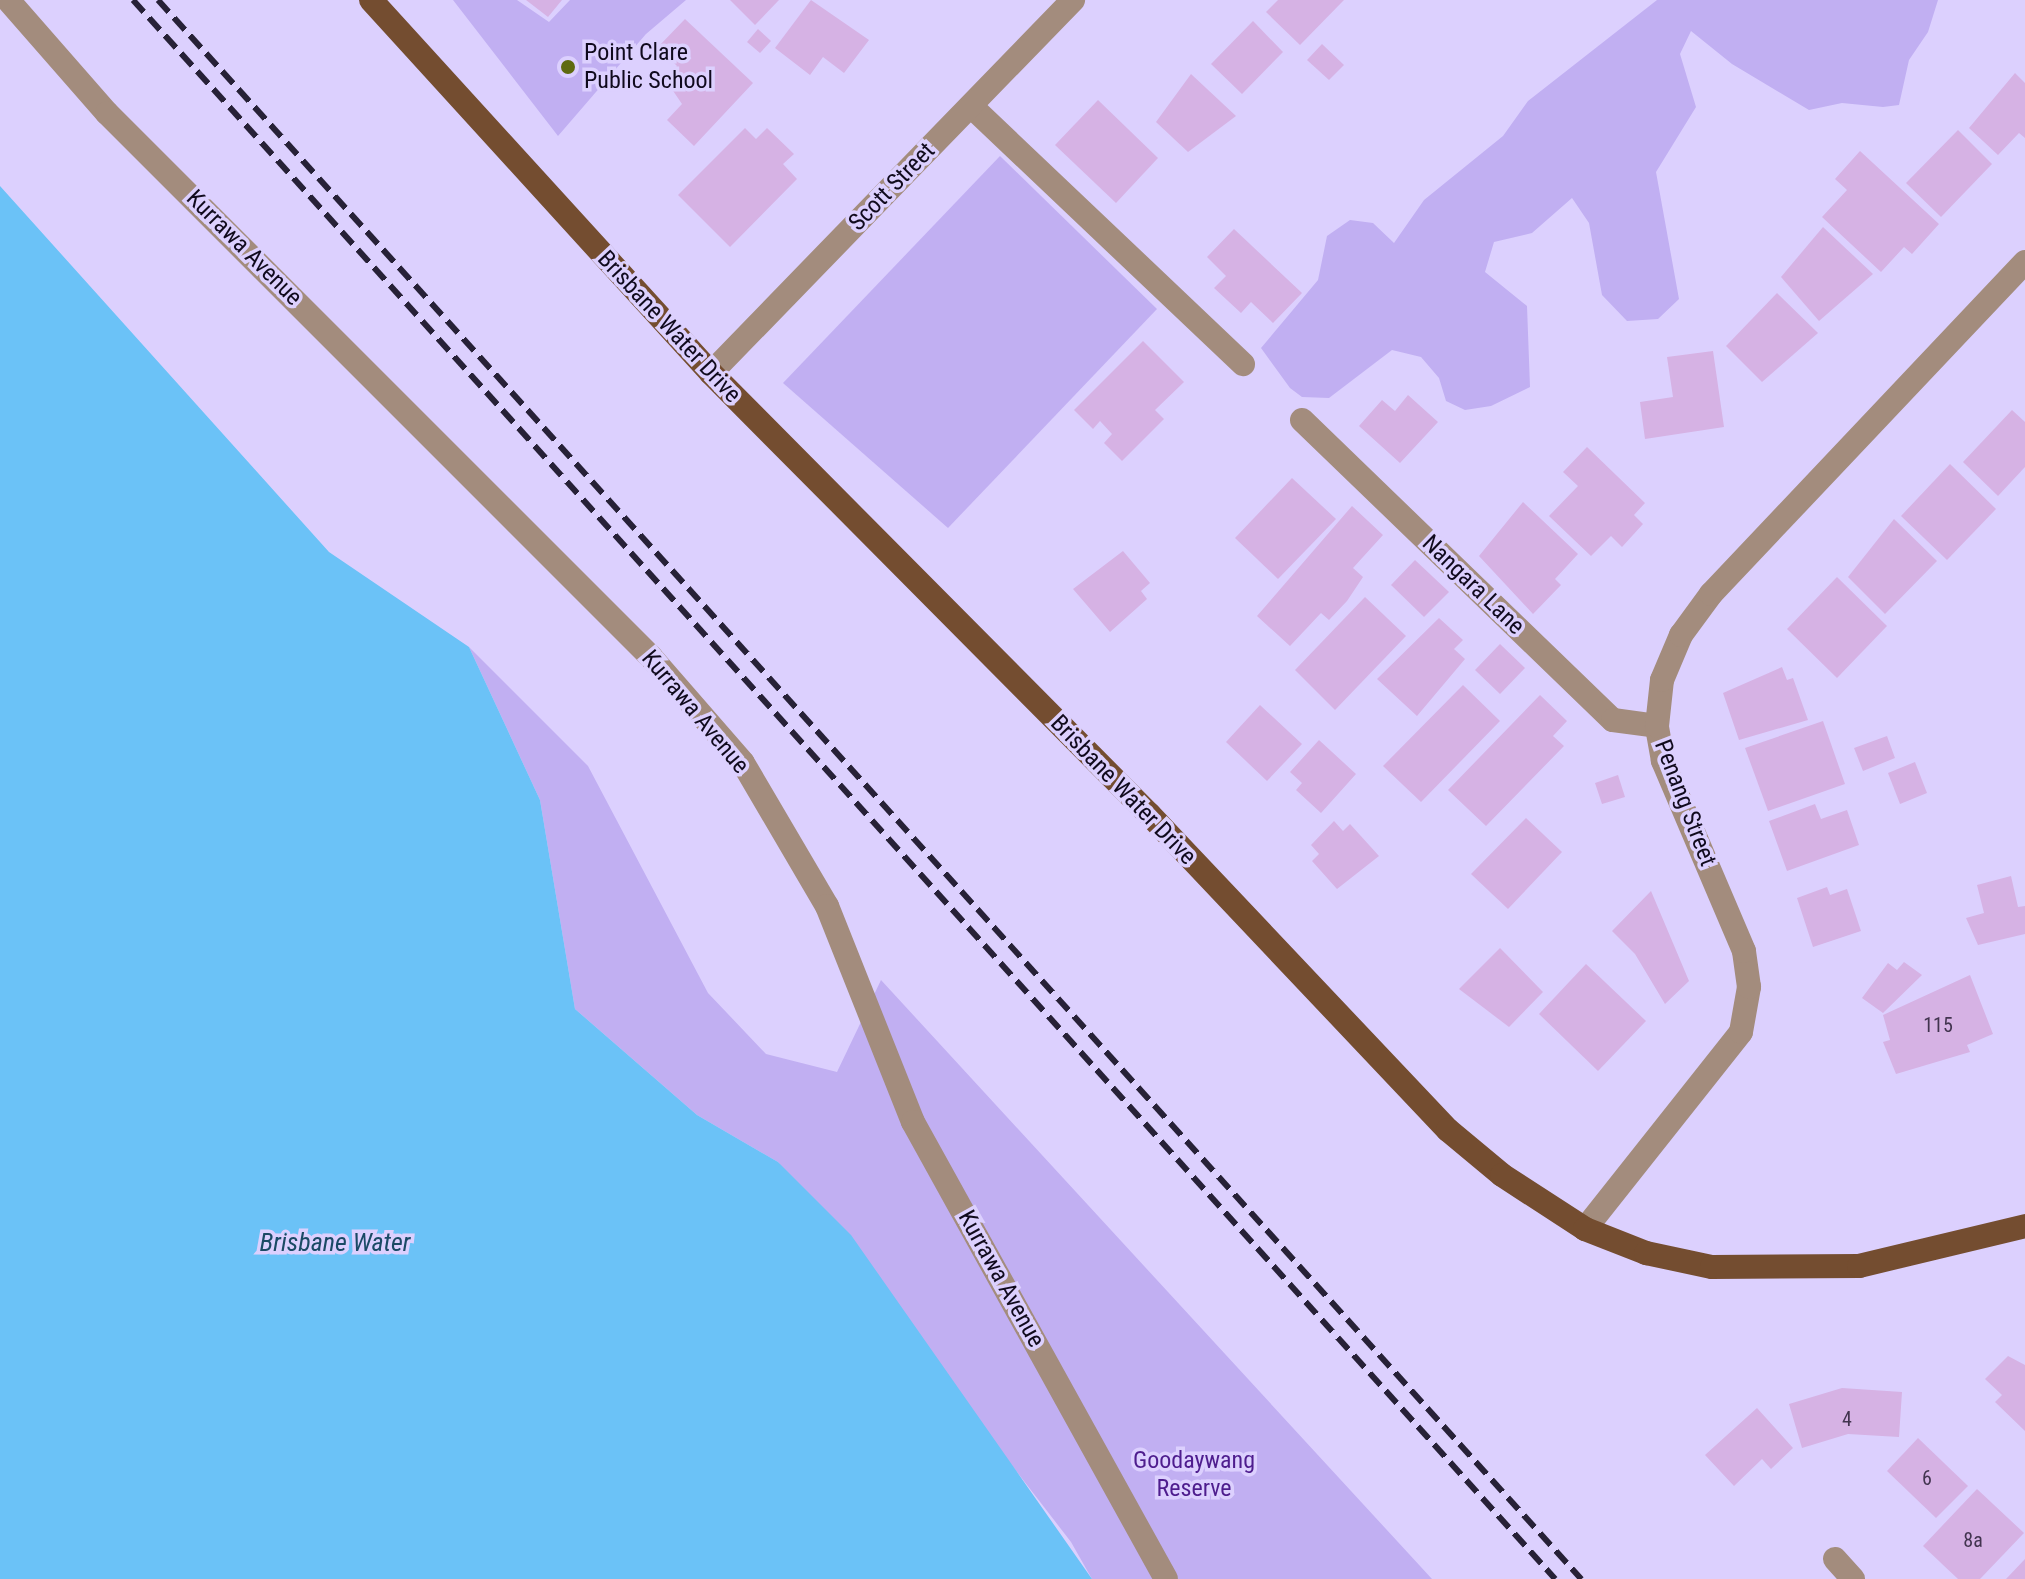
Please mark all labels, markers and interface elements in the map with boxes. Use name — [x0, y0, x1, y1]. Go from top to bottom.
place label: Point Clare Public School — [584, 39, 713, 95]
marker: Point Clare Public School — [559, 58, 577, 76]
street label: Scott Street — [843, 137, 941, 237]
street label: Kurrawa Avenue — [180, 184, 308, 312]
street label: Brisbane Water Drive — [591, 245, 747, 409]
street label: Nangara Lane — [1416, 529, 1530, 641]
street label: Kurrawa Avenue — [635, 645, 755, 779]
street label: Brisbane Water Drive — [1044, 709, 1202, 871]
street label: Penang Street — [1648, 736, 1722, 870]
house number: 115 — [1923, 1013, 1953, 1037]
street label: Kurrawa Avenue — [952, 1206, 1050, 1352]
water label: Brisbane Water — [259, 1227, 411, 1259]
house number: 4 — [1842, 1407, 1852, 1431]
park label: Goodaywang Reserve — [1133, 1447, 1255, 1503]
house number: 6 — [1922, 1466, 1932, 1490]
house number: 8a — [1963, 1528, 1983, 1552]

